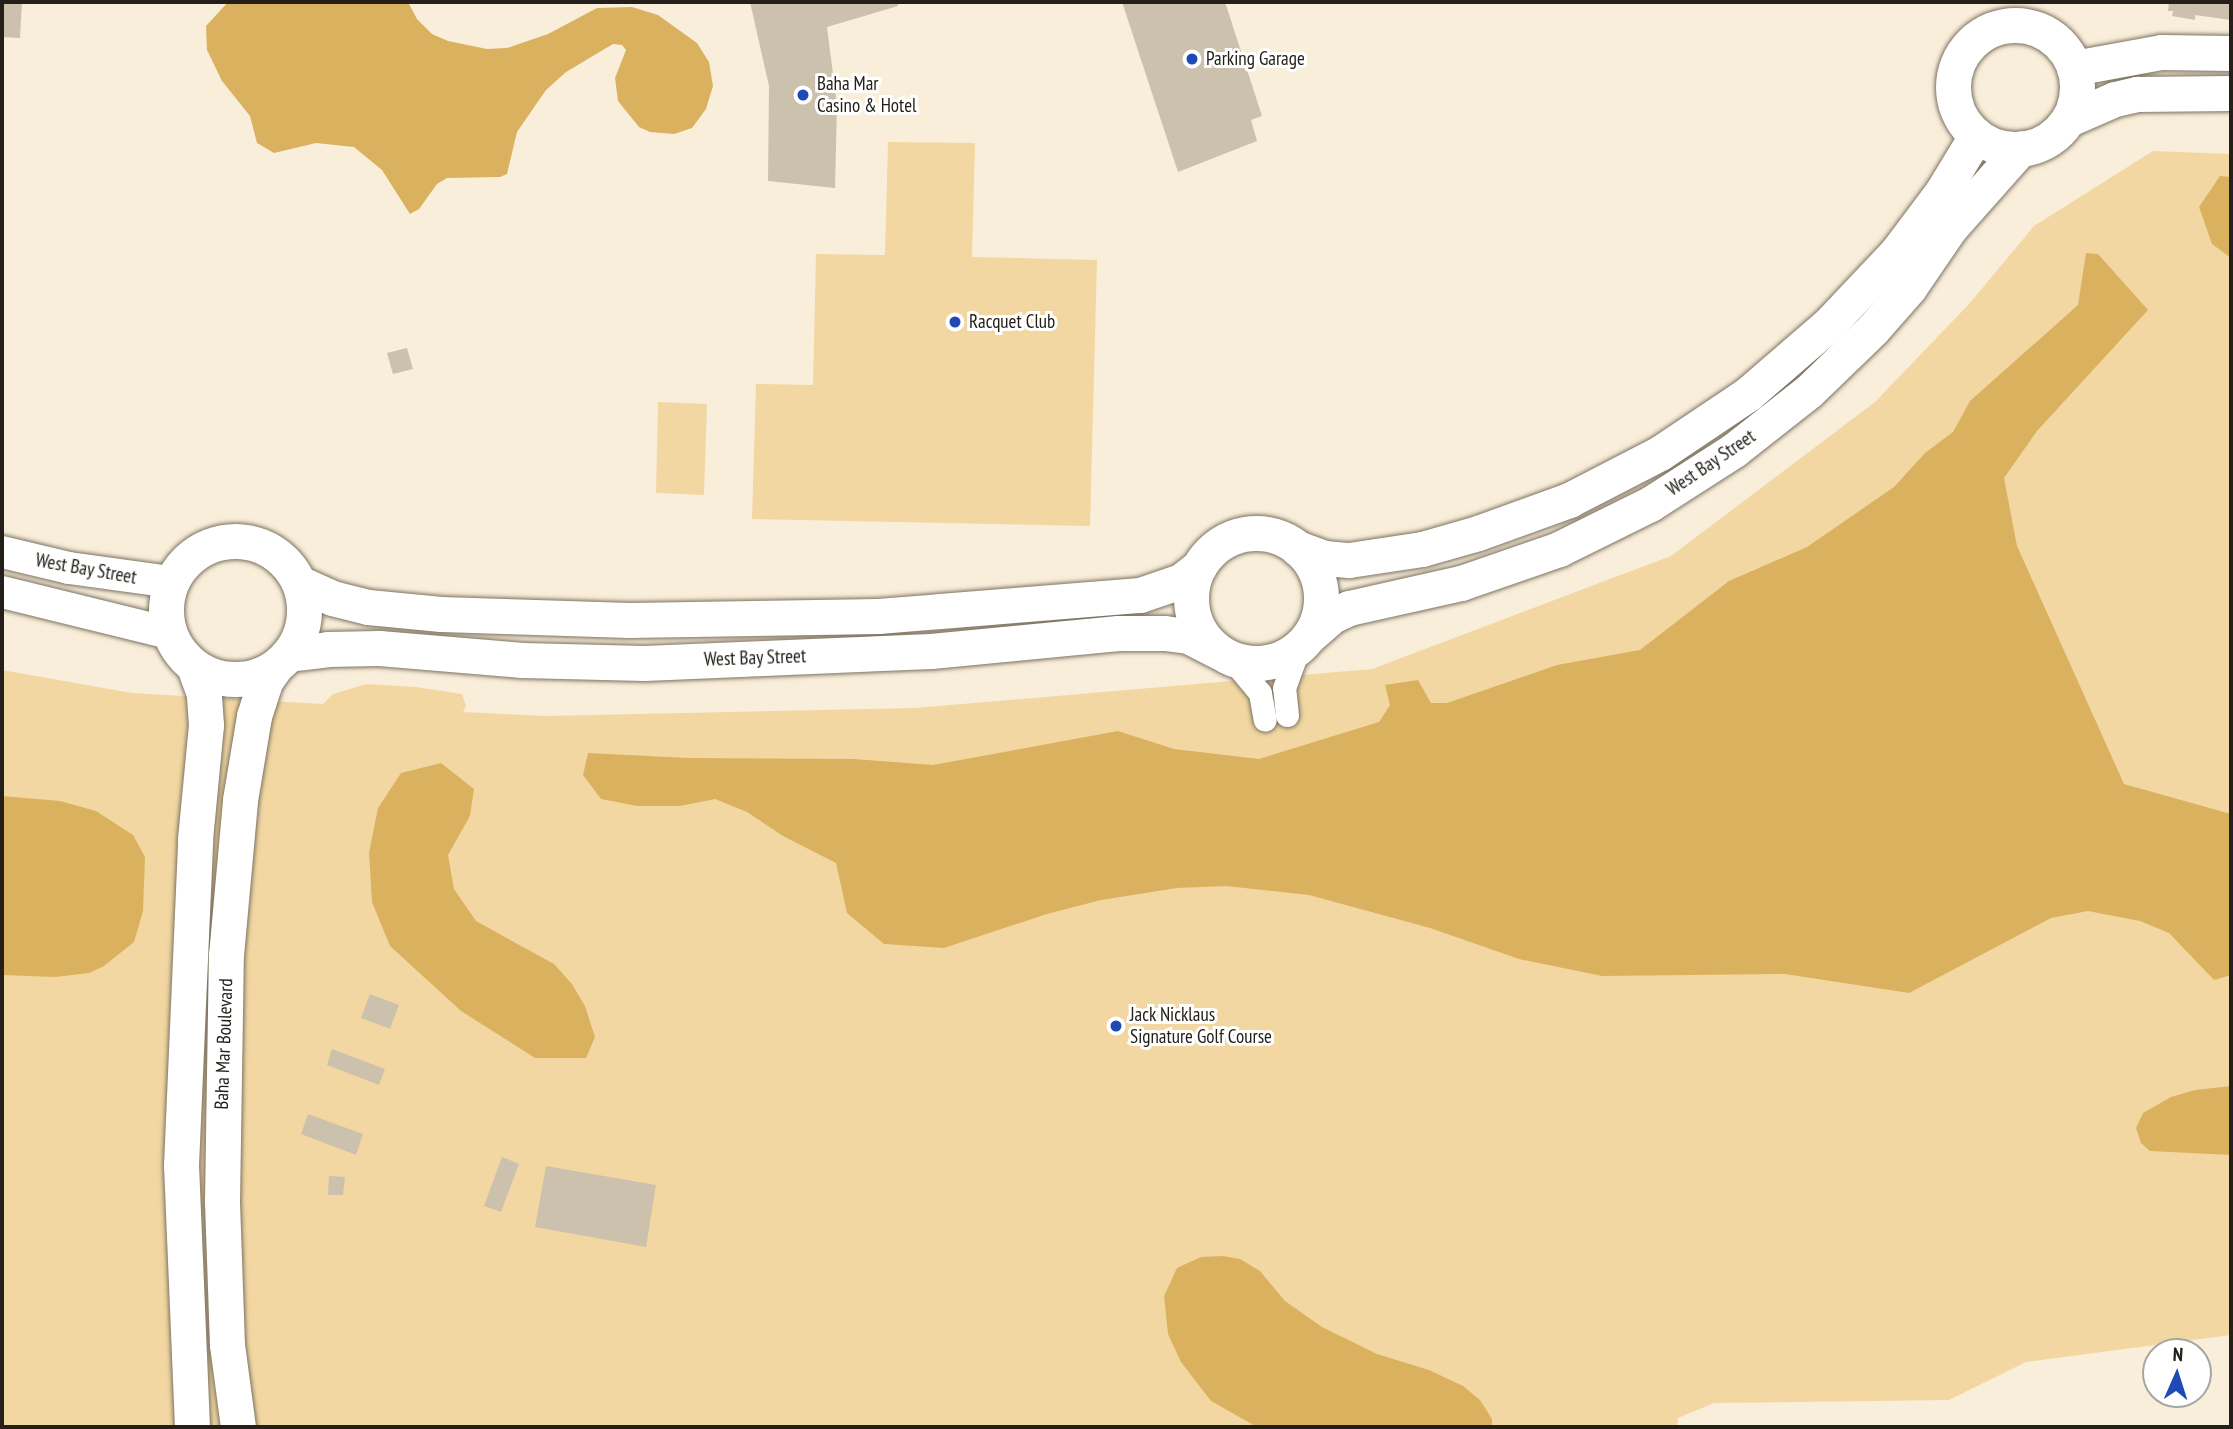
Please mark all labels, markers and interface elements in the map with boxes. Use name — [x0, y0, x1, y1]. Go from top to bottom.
place label: Parking Garage — [1206, 48, 1305, 70]
marker: Parking Garage — [1184, 51, 1200, 67]
place label: Baha Mar Casino & Hotel — [817, 73, 916, 117]
marker: Baha Mar Casino & Hotel — [795, 87, 811, 103]
place label: Racquet Club — [969, 311, 1055, 333]
marker: Racquet Club — [947, 314, 963, 330]
street label: West Bay Street — [1662, 425, 1760, 501]
street label: West Bay Street — [33, 549, 139, 589]
street label: West Bay Street — [703, 645, 807, 671]
street label: Baha Mar Boulevard — [210, 978, 238, 1110]
place label: Jack Nicklaus Signature Golf Course — [1130, 1004, 1272, 1048]
marker: Jack Nicklaus Signature Golf Course — [1108, 1018, 1124, 1034]
north arrow — [2142, 1338, 2212, 1408]
text: N — [2172, 1342, 2184, 1366]

